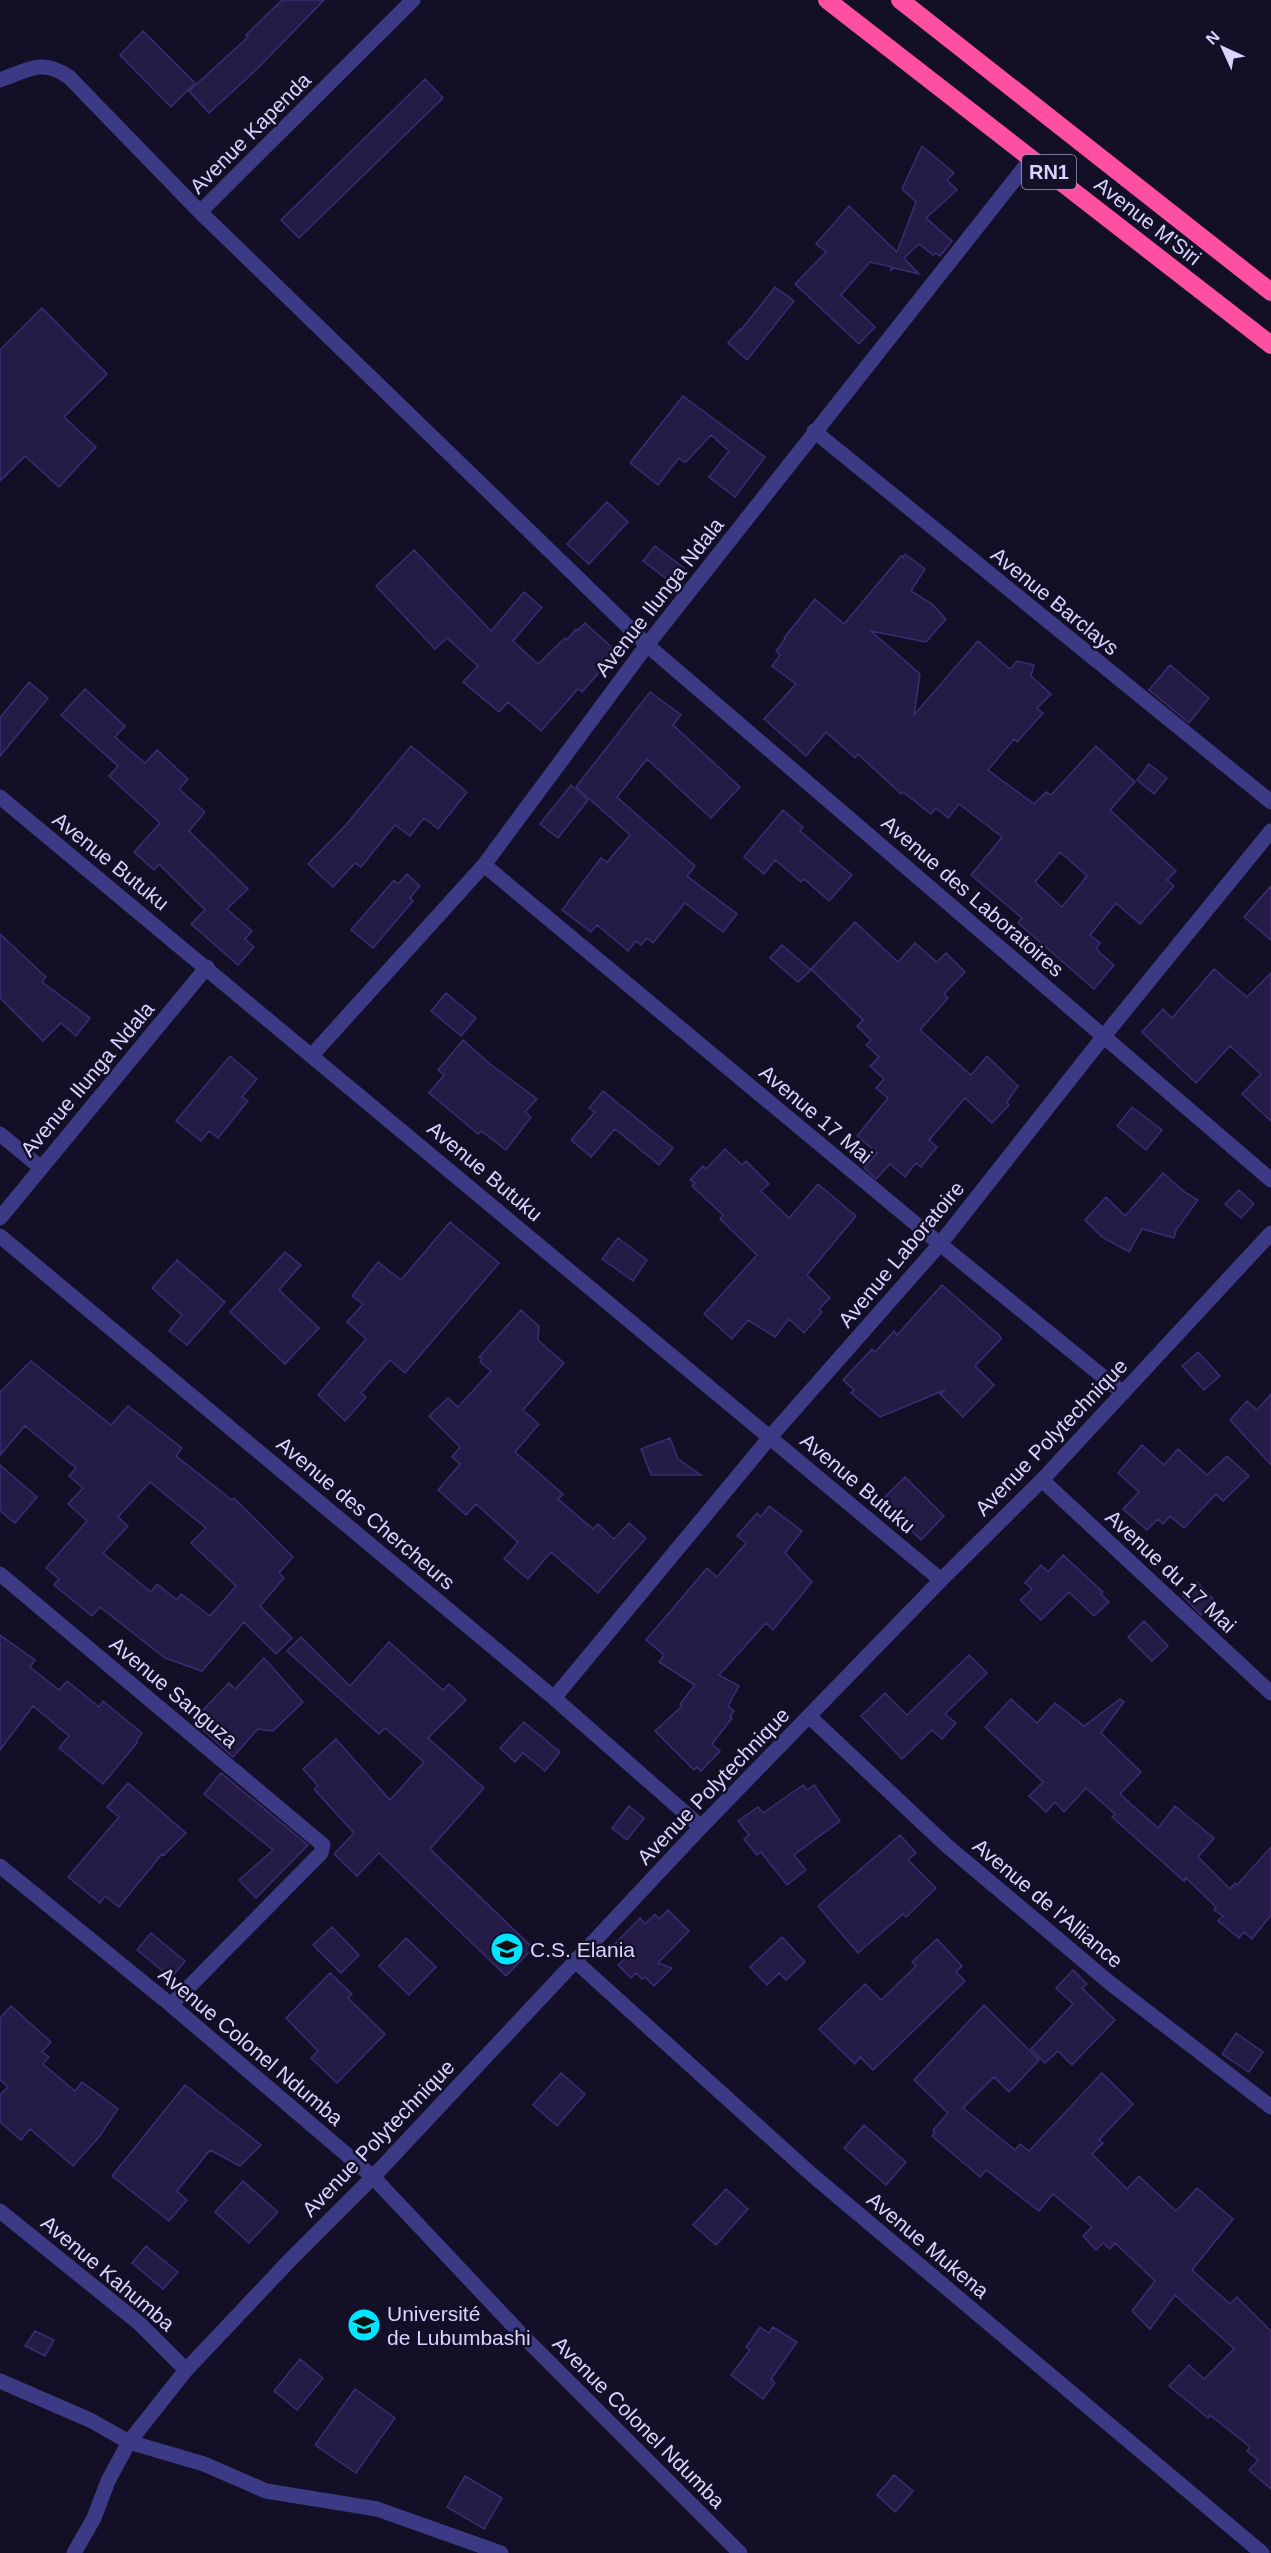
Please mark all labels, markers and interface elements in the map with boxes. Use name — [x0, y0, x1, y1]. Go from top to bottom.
north arrow — [1193, 18, 1253, 78]
text: N — [1203, 28, 1223, 48]
street label: Avenue Kapenda — [185, 68, 315, 198]
road number: RN1 — [1022, 155, 1076, 189]
street label: Avenue M'Siri — [1090, 172, 1206, 270]
street label: Avenue Ilunga Ndala — [590, 513, 728, 681]
street label: Avenue Barclays — [987, 543, 1123, 659]
street label: Avenue Butuku — [49, 807, 173, 915]
street label: Avenue des Laboratoires — [877, 811, 1069, 981]
street label: Avenue Ilunga Ndala — [16, 997, 159, 1161]
street label: Avenue 17 Mai — [755, 1060, 877, 1168]
street label: Avenue Butuku — [423, 1117, 547, 1225]
street label: Avenue Laboratoire — [833, 1177, 969, 1331]
street label: Avenue Polytechnique — [970, 1354, 1132, 1520]
street label: Avenue Butuku — [796, 1429, 920, 1537]
street label: Avenue des Chercheurs — [272, 1432, 460, 1594]
street label: Avenue du 17 Mai — [1101, 1505, 1241, 1637]
street label: Avenue Sanguza — [105, 1632, 243, 1752]
street label: Avenue Polytechnique — [632, 1703, 794, 1869]
street label: Avenue de l'Alliance — [969, 1834, 1127, 1972]
school or university icon: C.S. Elania — [489, 1931, 525, 1967]
place label: C.S. Elania — [530, 1938, 635, 1961]
street label: Avenue Colonel Ndumba — [154, 1962, 348, 2130]
street label: Avenue Polytechnique — [297, 2055, 459, 2221]
street label: Avenue Mukena — [863, 2188, 994, 2303]
street label: Avenue Kahumba — [37, 2211, 179, 2336]
place label: Université de Lubumbashi — [387, 2302, 531, 2349]
school or university icon: Université de Lubumbashi — [346, 2307, 382, 2343]
street label: Avenue Colonel Ndumba — [548, 2331, 730, 2513]

